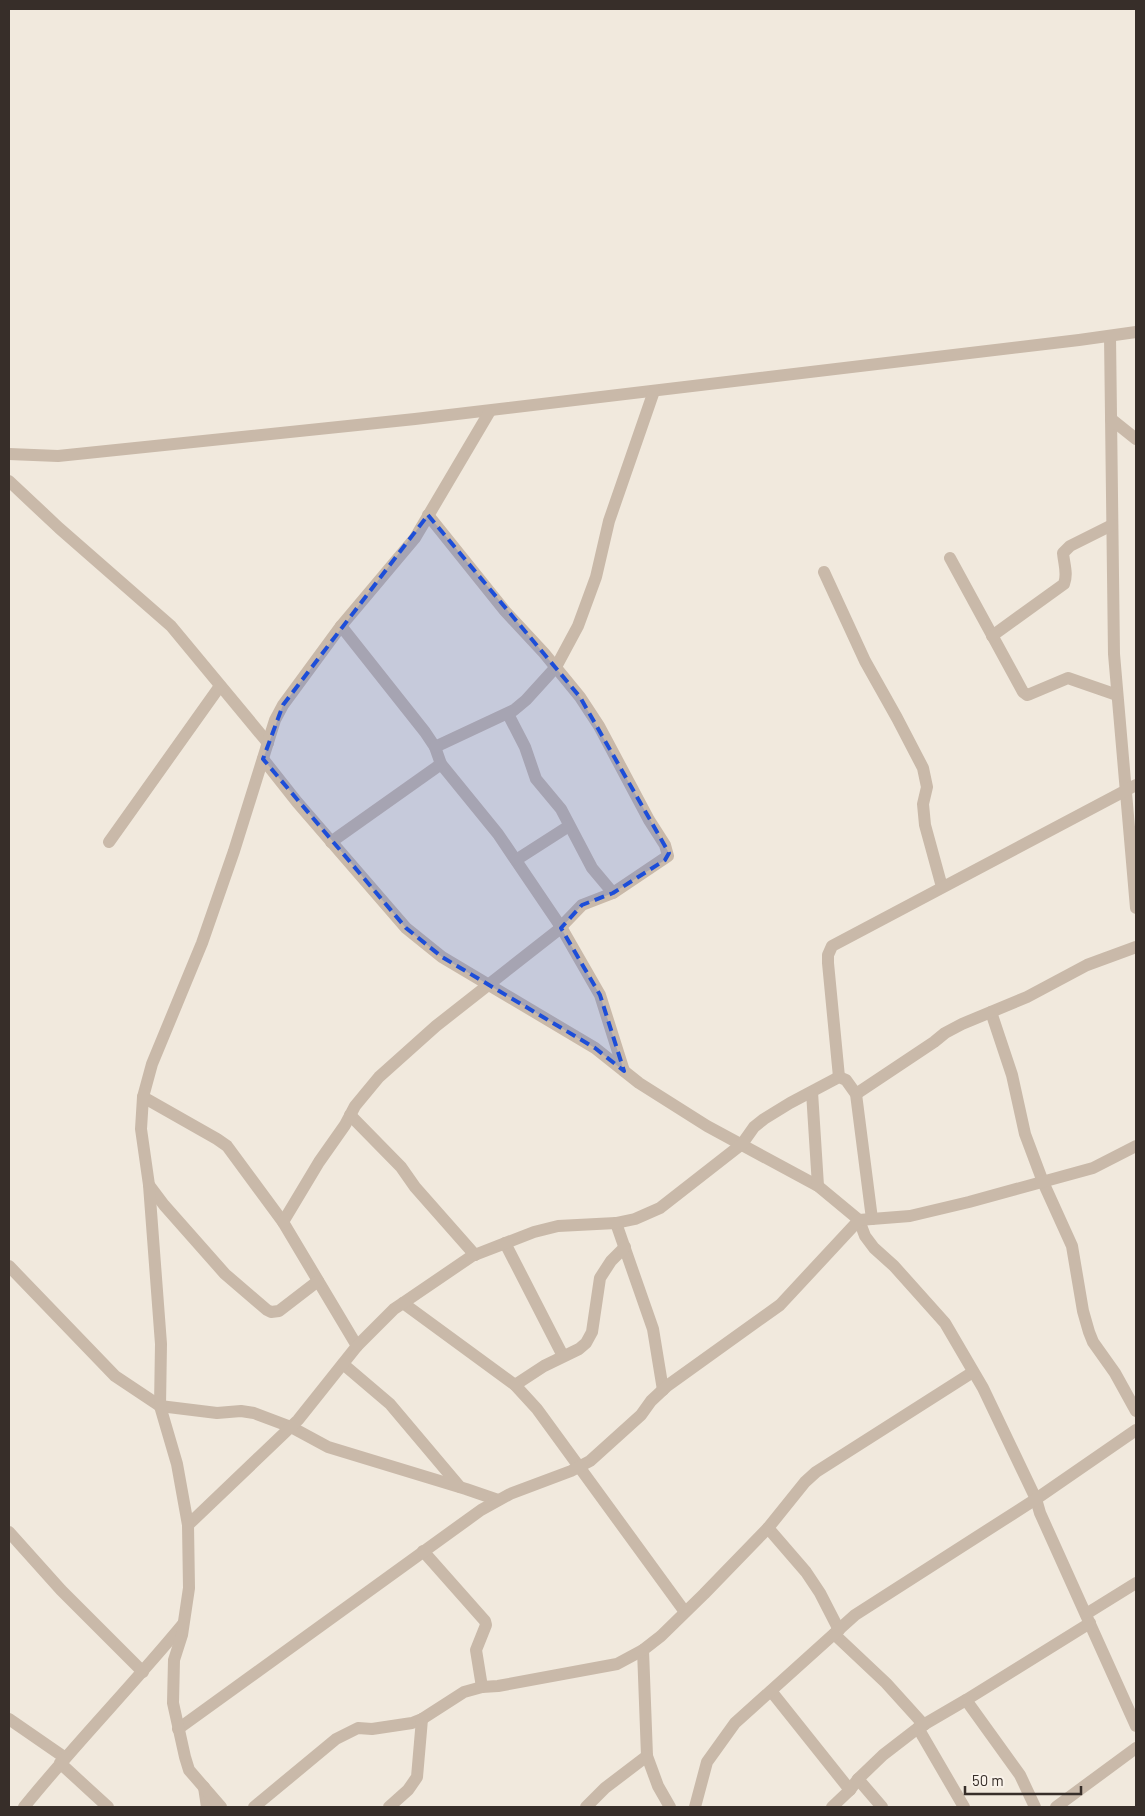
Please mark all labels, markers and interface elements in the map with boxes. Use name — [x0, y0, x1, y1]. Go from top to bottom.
scale bar — [965, 1764, 1081, 1796]
text: 50 m — [972, 1771, 1004, 1789]

